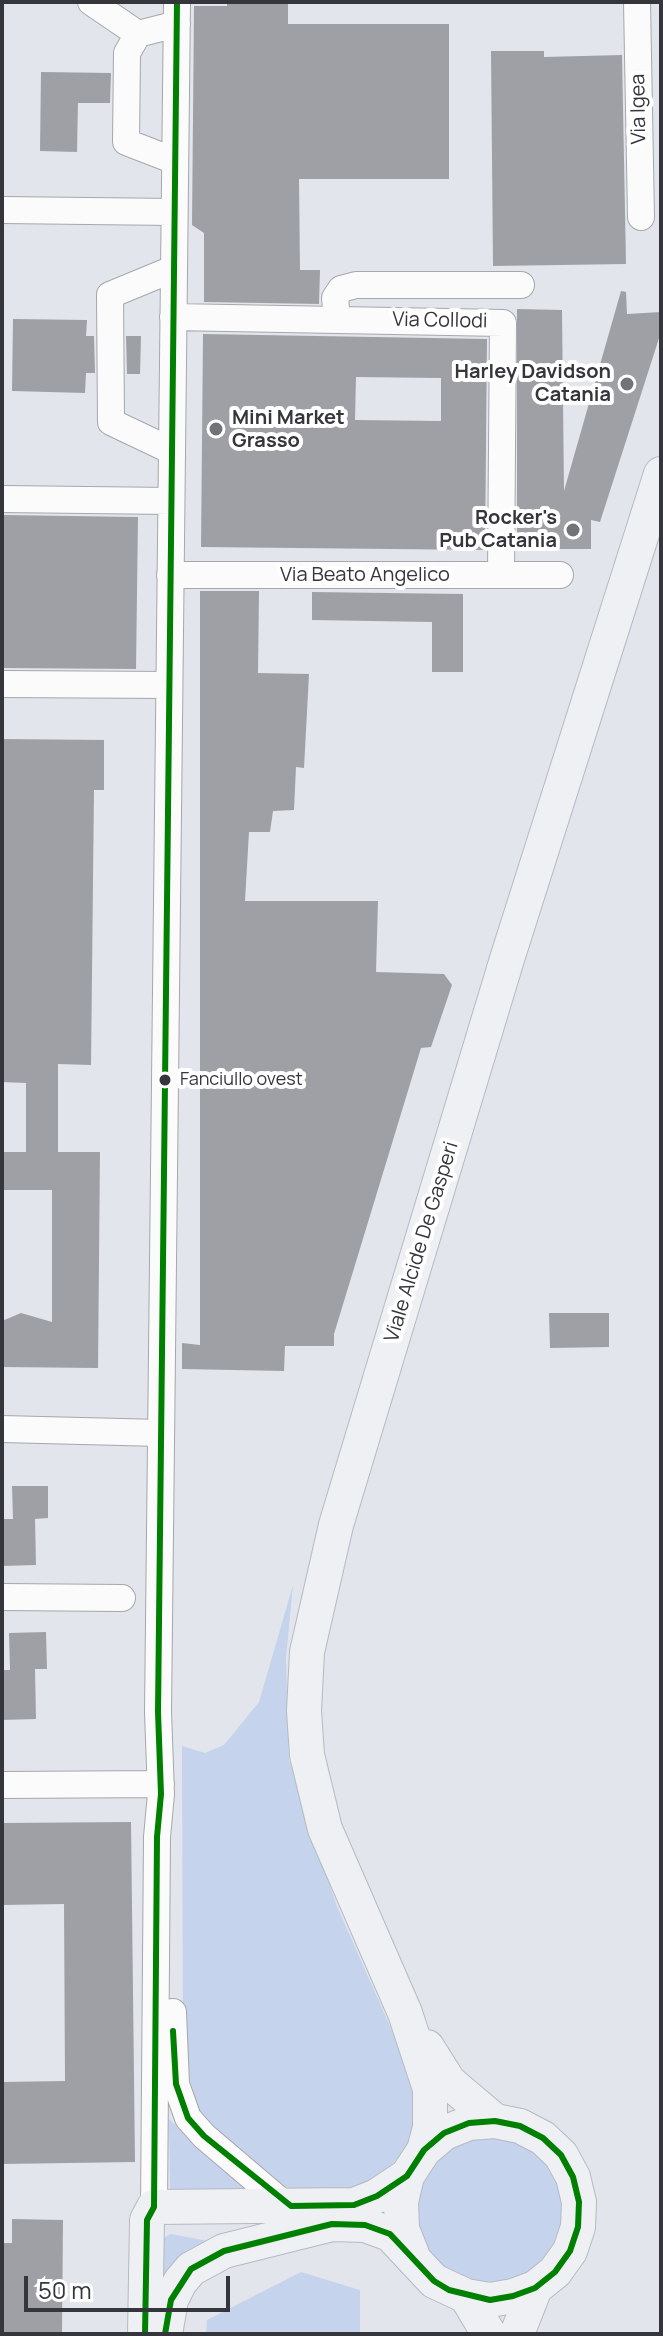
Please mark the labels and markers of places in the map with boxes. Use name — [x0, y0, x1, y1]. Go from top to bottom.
place label: Harley Davidson Catania — [455, 360, 611, 407]
marker: Harley Davidson Catania — [618, 375, 636, 393]
place label: Mini Market Grasso — [232, 406, 345, 453]
marker: Mini Market Grasso — [207, 420, 225, 438]
place label: Rocker's Pub Catania — [439, 506, 557, 553]
marker: Rocker's Pub Catania — [564, 521, 582, 539]
place label: Fanciullo ovest — [180, 1069, 303, 1091]
marker: Fanciullo ovest — [157, 1072, 173, 1088]

